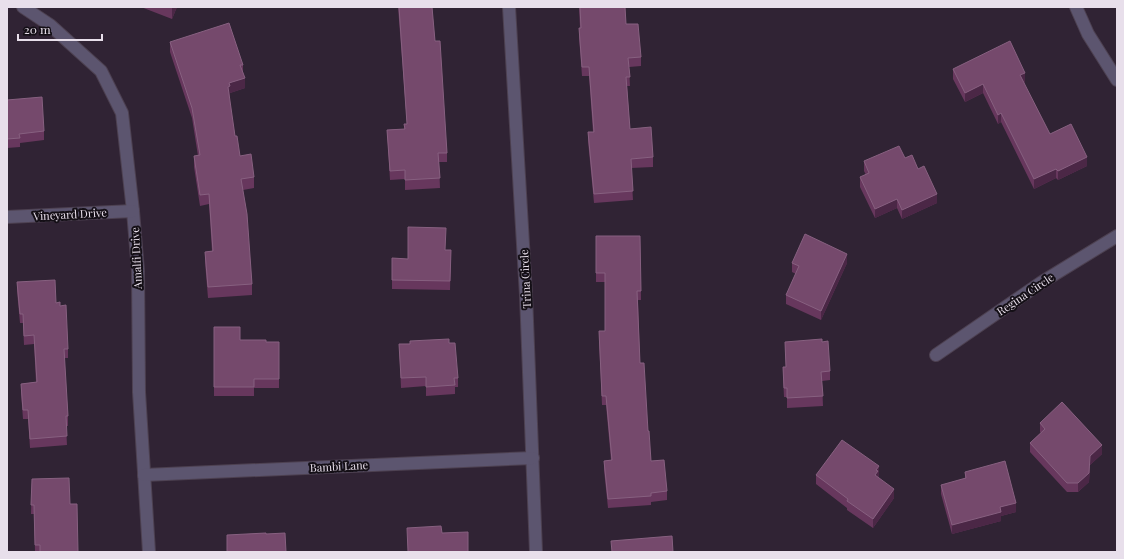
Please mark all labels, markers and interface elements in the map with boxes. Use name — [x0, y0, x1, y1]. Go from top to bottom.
scale bar — [18, 16, 102, 42]
text: 20 m — [24, 21, 51, 37]
street label: Vineyard Drive — [32, 205, 108, 223]
street label: Amalfi Drive — [127, 226, 145, 290]
street label: Trina Circle — [516, 249, 534, 309]
street label: Regina Circle — [994, 269, 1057, 319]
street label: Bambi Lane — [309, 457, 369, 475]

